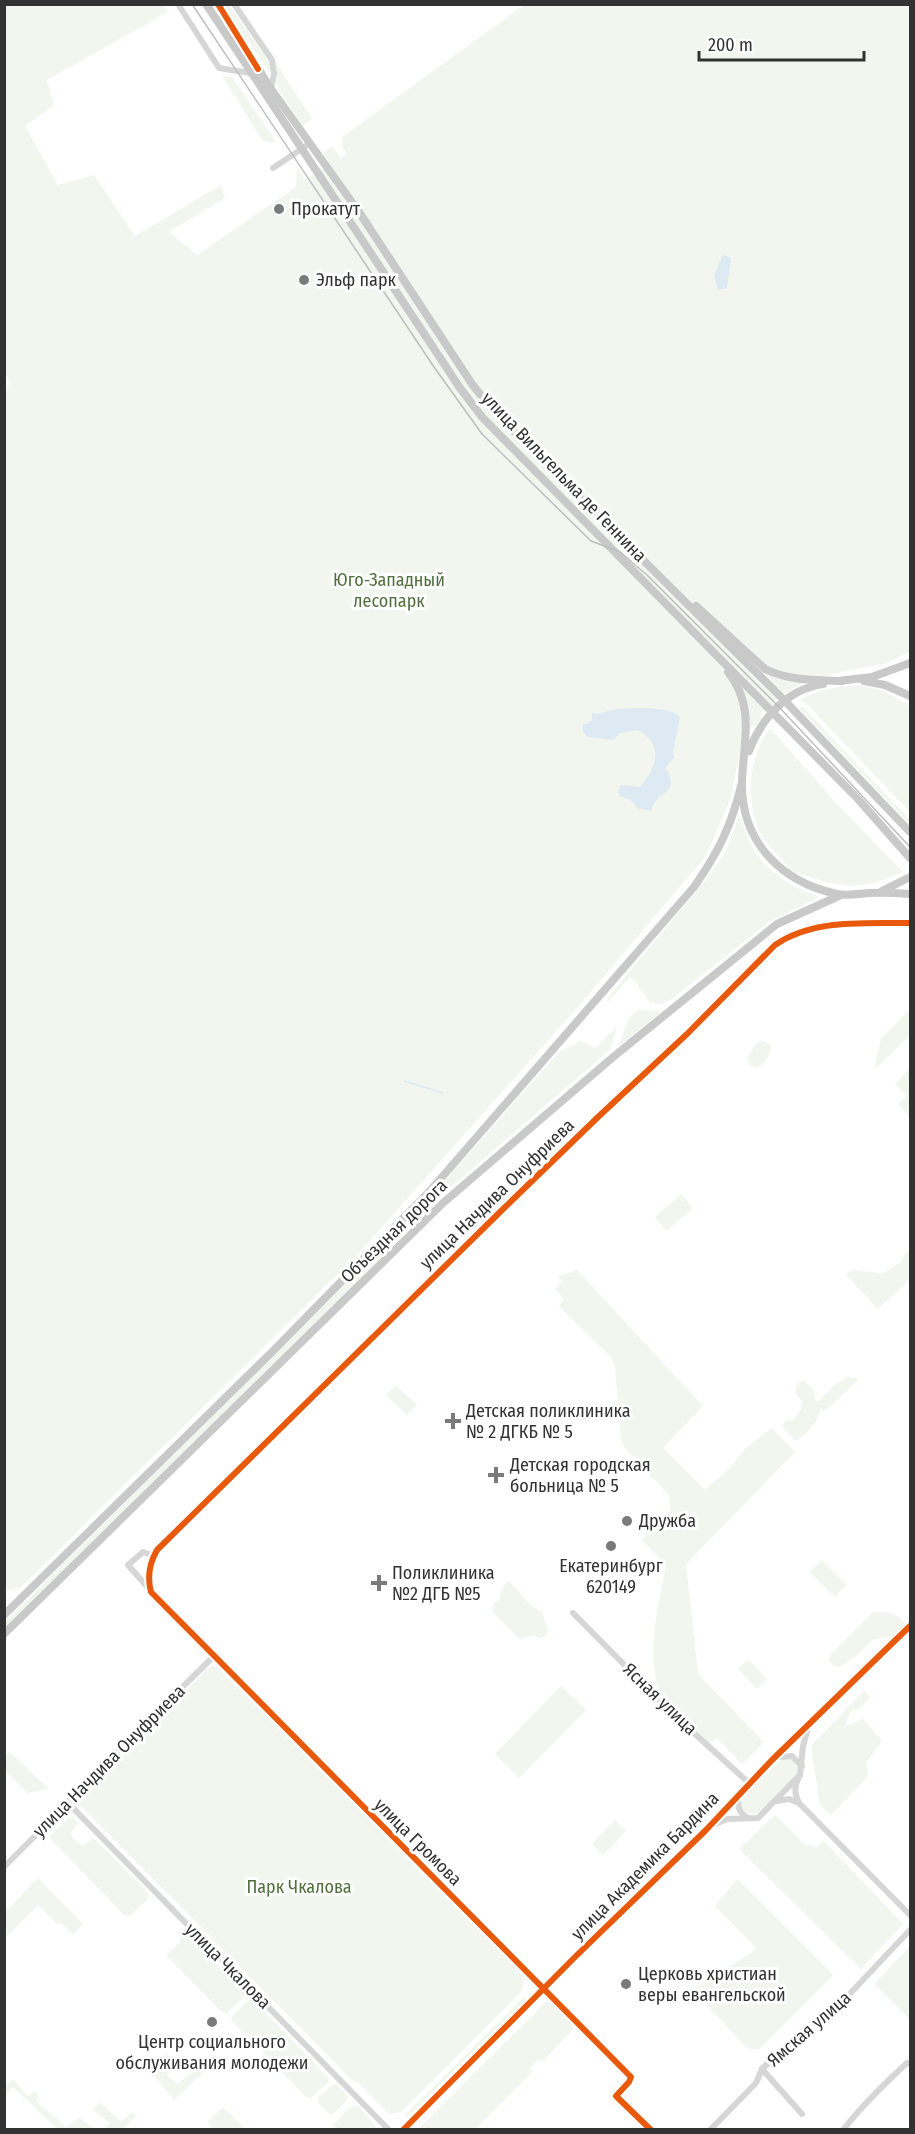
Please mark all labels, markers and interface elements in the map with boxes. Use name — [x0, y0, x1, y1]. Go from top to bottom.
scale bar — [699, 24, 864, 62]
text: 200 m — [708, 34, 753, 56]
place label: Прокатут — [291, 198, 361, 220]
marker: Прокатут — [272, 202, 286, 216]
place label: Эльф парк — [316, 269, 397, 291]
marker: Эльф парк — [297, 273, 311, 287]
street label: улица Вильгельма де Геннина — [477, 387, 651, 567]
park label: Юго-Западный лесопарк — [333, 569, 445, 612]
street label: улица Начдива Онуфриева — [415, 1114, 579, 1274]
street label: Объездная дорога — [336, 1174, 452, 1287]
place label: Детская поликлиника № 2 ДГКБ № 5 — [465, 1400, 631, 1443]
marker: Детская поликлиника № 2 ДГКБ № 5 — [444, 1412, 462, 1430]
place label: Детская городская больница № 5 — [509, 1454, 651, 1497]
marker: Детская городская больница № 5 — [487, 1466, 505, 1484]
place label: Дружба — [638, 1510, 696, 1532]
marker: Дружба — [620, 1514, 634, 1528]
marker: Екатеринбург 620149 — [604, 1539, 618, 1553]
place label: Екатеринбург 620149 — [559, 1555, 663, 1598]
place label: Поликлиника №2 ДГБ №5 — [392, 1562, 495, 1605]
marker: Поликлиника №2 ДГБ №5 — [370, 1574, 388, 1592]
street label: Ясная улица — [618, 1658, 702, 1740]
street label: улица Начдива Онуфриева — [28, 1680, 190, 1842]
street label: улица Академика Бардина — [566, 1787, 724, 1945]
street label: улица Громова — [370, 1794, 466, 1890]
park label: Парк Чкалова — [246, 1876, 352, 1898]
street label: улица Чкалова — [180, 1918, 276, 2014]
place label: Церковь христиан веры евангельской — [638, 1963, 786, 2006]
marker: Церковь христиан веры евангельской — [619, 1977, 633, 1991]
street label: Ямская улица — [763, 1987, 855, 2071]
marker: Центр социального обслуживания молодежи — [205, 2015, 219, 2029]
place label: Центр социального обслуживания молодежи — [116, 2031, 308, 2074]

